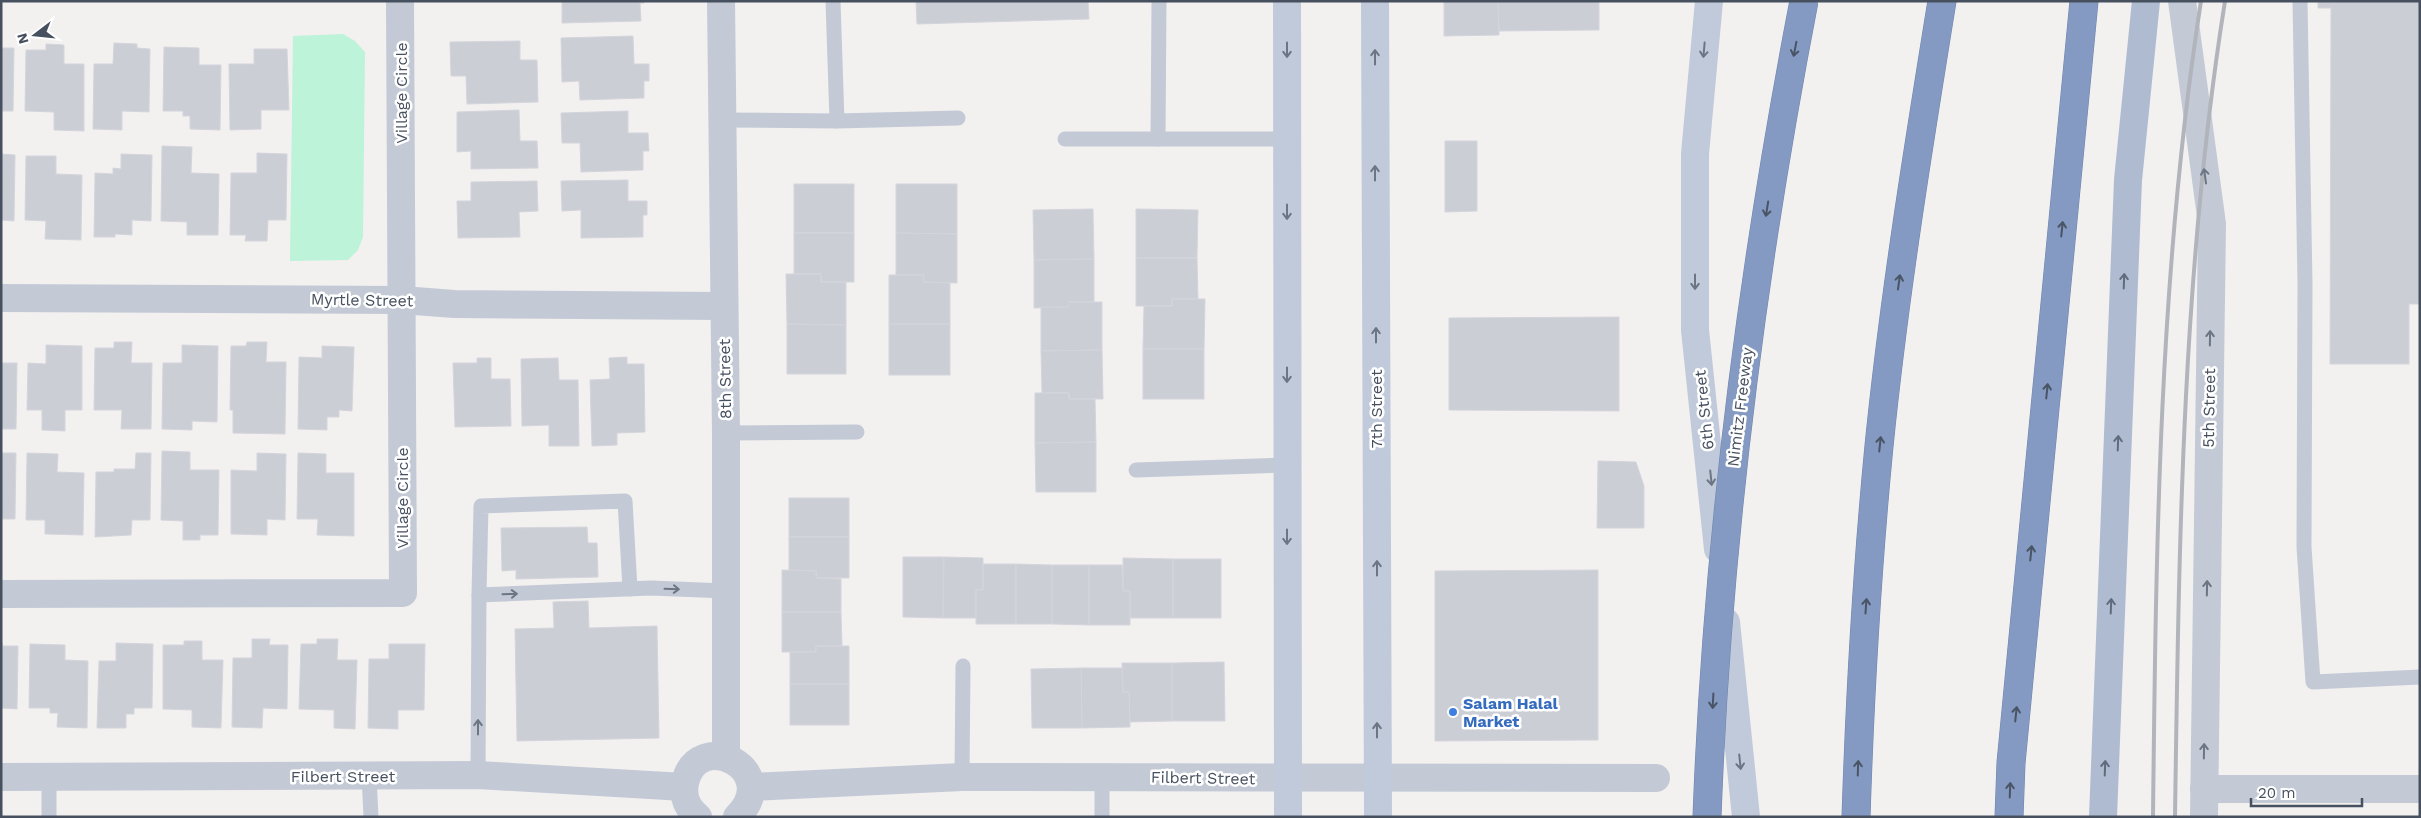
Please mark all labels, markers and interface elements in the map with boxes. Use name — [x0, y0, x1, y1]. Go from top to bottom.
north arrow — [10, 10, 60, 60]
text: N — [13, 31, 32, 46]
one-way arrow — [1789, 41, 1799, 57]
street label: Village Circle — [392, 42, 411, 144]
one-way arrow — [1282, 42, 1292, 58]
one-way arrow — [1700, 42, 1709, 58]
one-way arrow — [1370, 49, 1380, 66]
one-way arrow — [1370, 165, 1380, 182]
one-way arrow — [2200, 168, 2210, 184]
one-way arrow — [1761, 201, 1771, 217]
one-way arrow — [1282, 204, 1292, 220]
one-way arrow — [2057, 222, 2067, 238]
one-way arrow — [1690, 273, 1700, 289]
one-way arrow — [2119, 273, 2129, 290]
one-way arrow — [1894, 275, 1904, 291]
street label: Myrtle Street — [311, 290, 414, 310]
one-way arrow — [1371, 328, 1381, 344]
one-way arrow — [2205, 330, 2215, 346]
street label: 8th Street — [715, 339, 735, 419]
street label: Nimitz Freeway — [1723, 346, 1757, 468]
one-way arrow — [1282, 366, 1292, 383]
street label: 5th Street — [2199, 368, 2219, 448]
street label: 7th Street — [1367, 369, 1386, 449]
street label: 6th Street — [1690, 369, 1718, 451]
one-way arrow — [2042, 383, 2052, 399]
one-way arrow — [1875, 436, 1884, 452]
one-way arrow — [2113, 436, 2122, 452]
street label: Village Circle — [393, 447, 412, 549]
one-way arrow — [1706, 470, 1716, 486]
one-way arrow — [1282, 529, 1292, 545]
one-way arrow — [2026, 545, 2036, 561]
one-way arrow — [1372, 560, 1382, 576]
one-way arrow — [2202, 580, 2211, 596]
one-way arrow — [664, 584, 680, 594]
one-way arrow — [502, 589, 518, 598]
one-way arrow — [1861, 598, 1871, 614]
one-way arrow — [2107, 598, 2116, 614]
one-way arrow — [1709, 693, 1718, 709]
place label: Salam Halal Market — [1463, 694, 1558, 731]
marker: Salam Halal Market — [1447, 706, 1459, 718]
one-way arrow — [2011, 707, 2020, 723]
one-way arrow — [473, 719, 483, 735]
one-way arrow — [1372, 723, 1382, 739]
one-way arrow — [2199, 743, 2209, 759]
one-way arrow — [1735, 754, 1745, 770]
one-way arrow — [1853, 760, 1862, 776]
one-way arrow — [2100, 760, 2110, 776]
street label: Filbert Street — [291, 767, 396, 786]
street label: Filbert Street — [1151, 768, 1256, 788]
scale bar — [2251, 776, 2362, 808]
one-way arrow — [2005, 782, 2015, 798]
text: 20 m — [2258, 784, 2296, 802]

